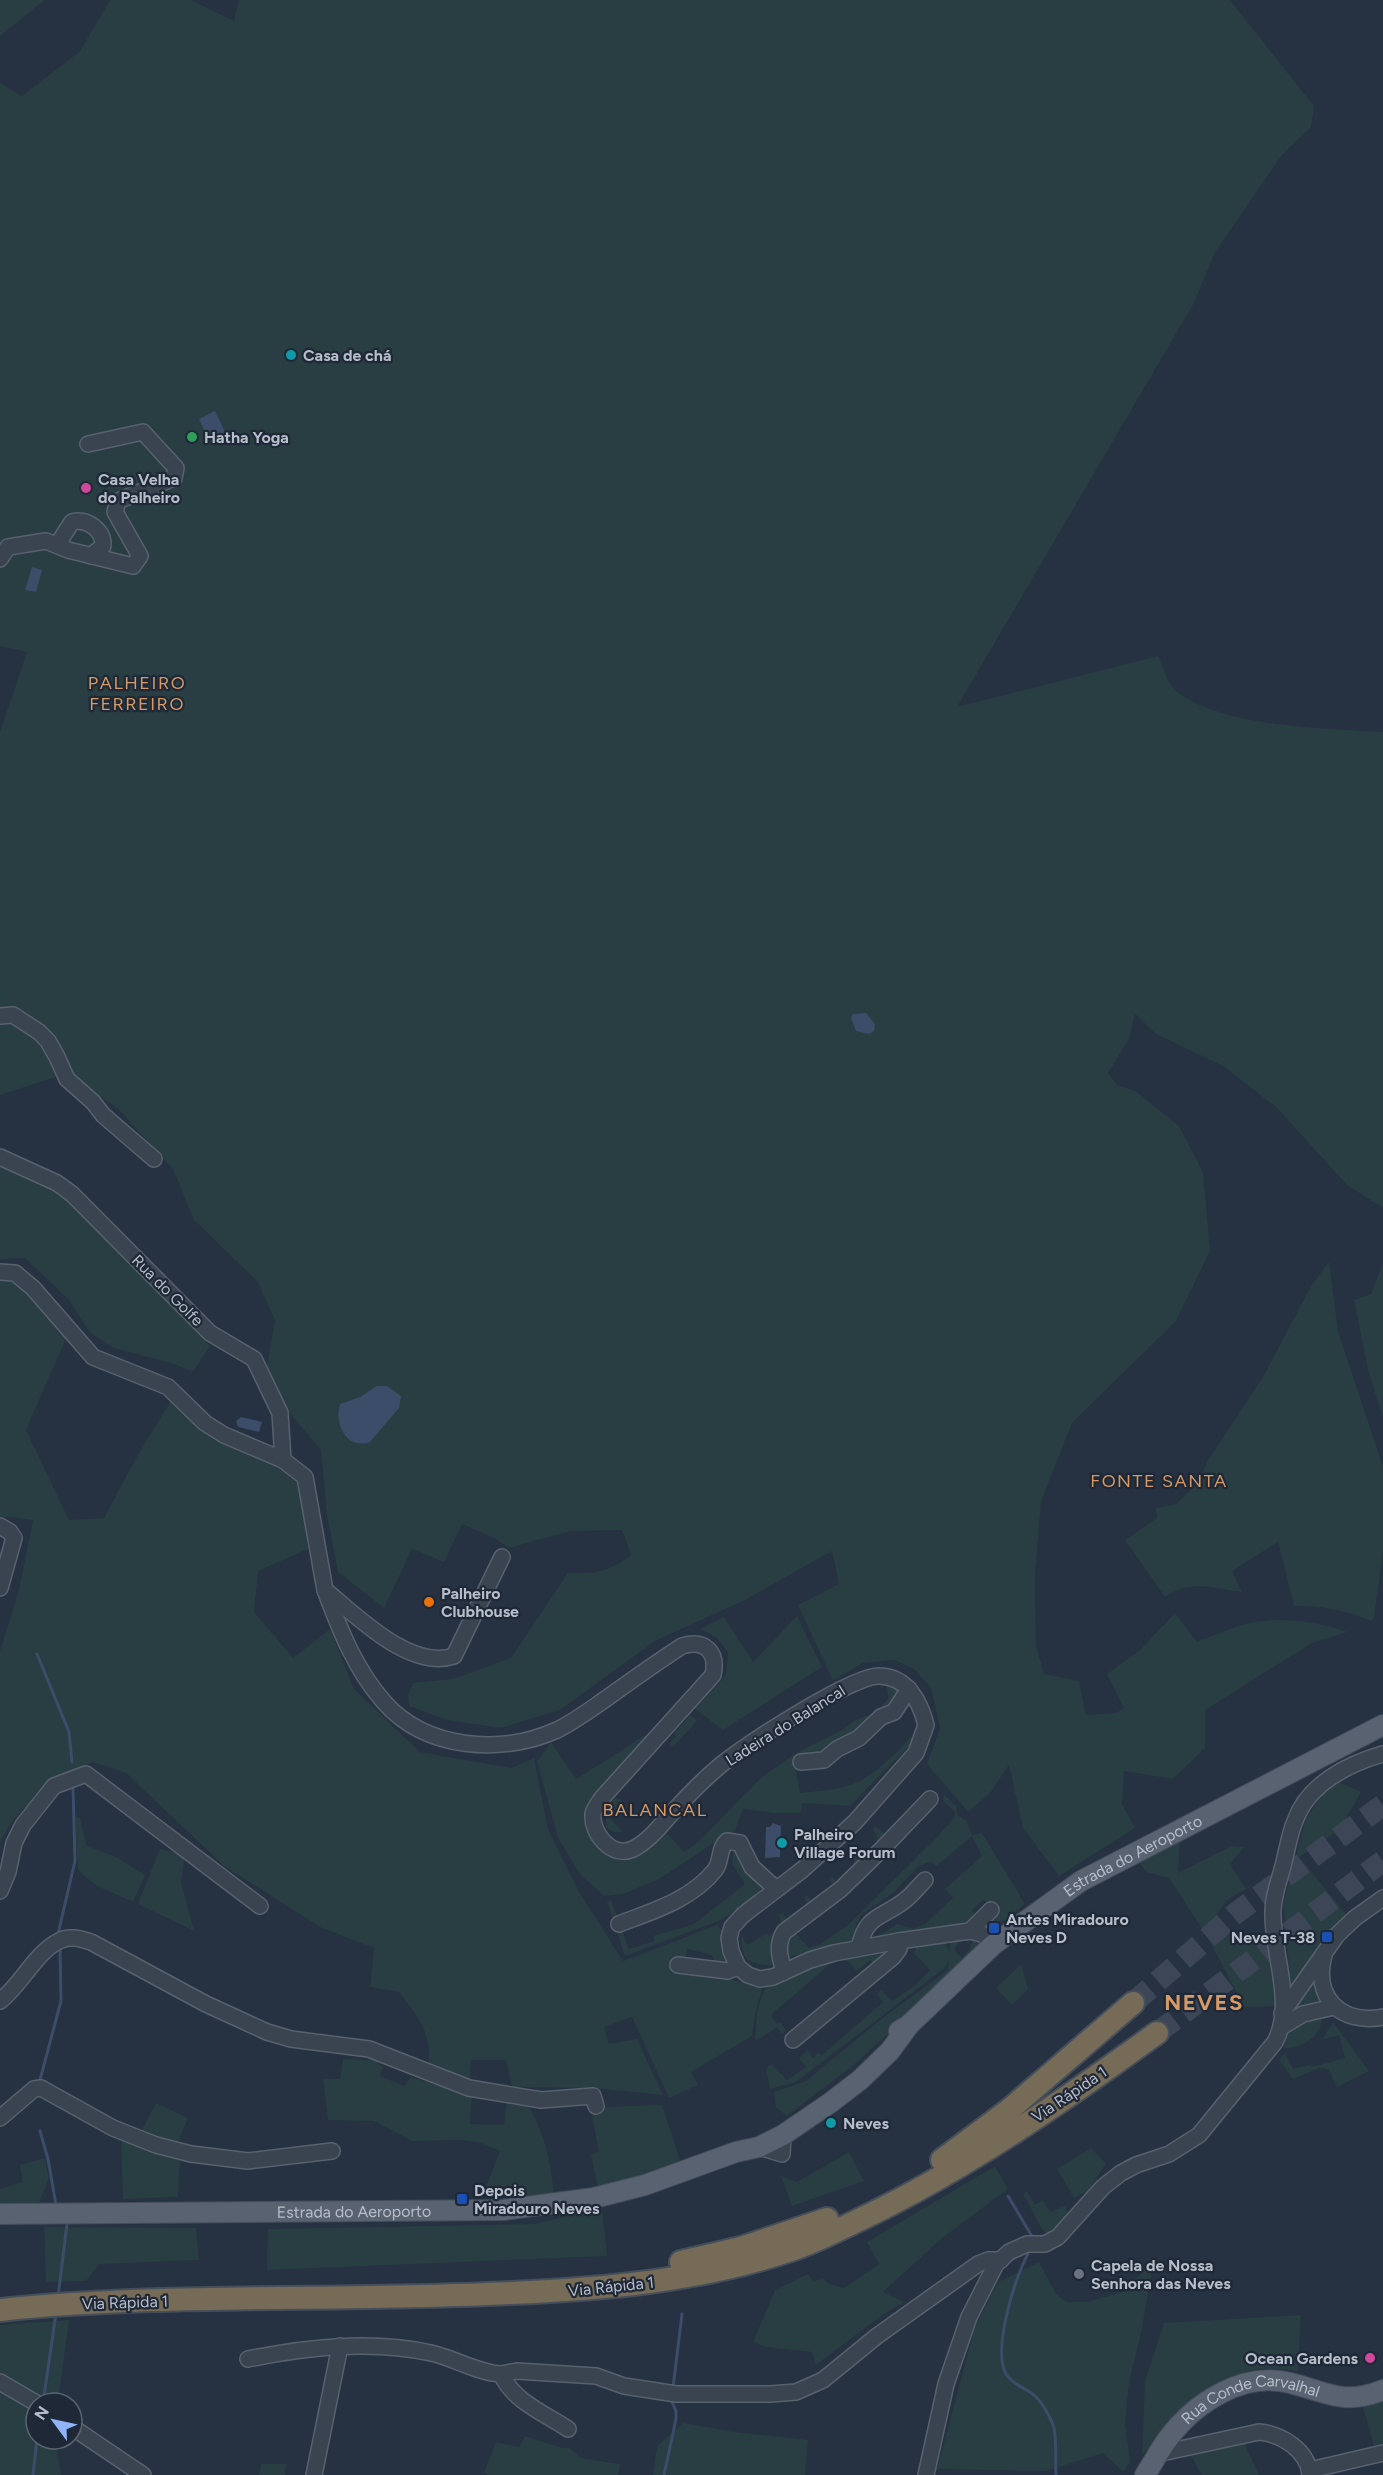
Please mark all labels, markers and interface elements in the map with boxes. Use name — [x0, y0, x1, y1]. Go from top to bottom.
place label: Casa de chá — [303, 346, 391, 365]
marker: Casa de chá — [284, 348, 298, 362]
place label: Hatha Yoga — [204, 428, 289, 447]
marker: Hatha Yoga — [185, 430, 199, 444]
place label: Casa Velha do Palheiro — [98, 470, 180, 507]
marker: Casa Velha do Palheiro — [79, 481, 93, 495]
district label: PALHEIRO FERREIRO — [88, 672, 186, 715]
street label: Rua do Golfe — [128, 1251, 208, 1330]
district label: FONTE SANTA — [1090, 1470, 1228, 1492]
place label: Palheiro Clubhouse — [441, 1584, 519, 1621]
marker: Palheiro Clubhouse — [422, 1595, 436, 1609]
street label: Ladeira do Balancal — [722, 1681, 849, 1770]
district label: BALANCAL — [602, 1799, 708, 1821]
street label: Estrada do Aeroporto — [1060, 1811, 1205, 1901]
place label: Palheiro Village Forum — [794, 1825, 896, 1862]
marker: Palheiro Village Forum — [775, 1836, 789, 1850]
place label: Antes Miradouro Neves D — [1006, 1910, 1129, 1947]
marker: Antes Miradouro Neves D — [987, 1921, 1001, 1935]
place label: Neves T-38 — [1231, 1928, 1315, 1947]
marker: Neves T-38 — [1320, 1930, 1334, 1944]
district label: NEVES — [1164, 1989, 1244, 2016]
street label: Via Rápida 1 — [1028, 2062, 1110, 2126]
place label: Neves — [843, 2114, 889, 2133]
marker: Neves — [824, 2116, 838, 2130]
place label: Depois Miradouro Neves — [474, 2181, 600, 2218]
marker: Depois Miradouro Neves — [455, 2192, 469, 2206]
street label: Estrada do Aeroporto — [277, 2202, 431, 2222]
place label: Capela de Nossa Senhora das Neves — [1091, 2256, 1231, 2293]
marker: Capela de Nossa Senhora das Neves — [1072, 2267, 1086, 2281]
street label: Via Rápida 1 — [567, 2273, 655, 2300]
street label: Via Rápida 1 — [82, 2291, 168, 2314]
place label: Ocean Gardens — [1245, 2349, 1359, 2368]
marker: Ocean Gardens — [1363, 2351, 1377, 2365]
street label: Rua Conde Carvalhal — [1177, 2371, 1322, 2428]
north arrow — [24, 2391, 84, 2451]
text: N — [31, 2403, 53, 2423]

